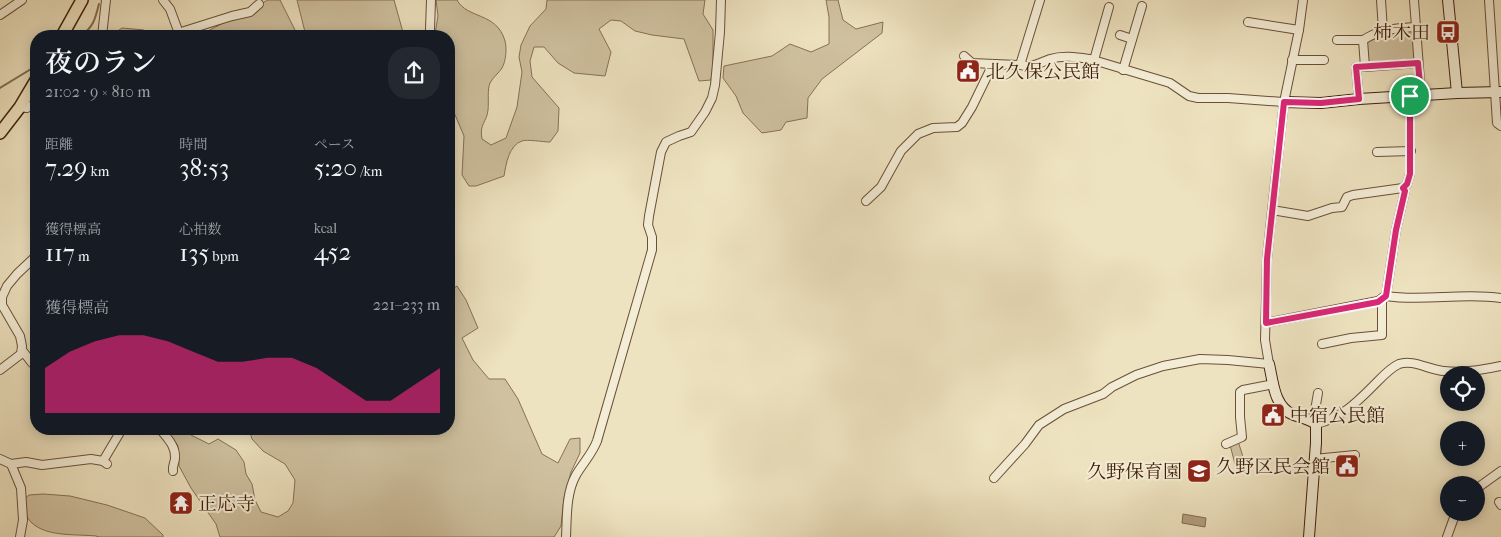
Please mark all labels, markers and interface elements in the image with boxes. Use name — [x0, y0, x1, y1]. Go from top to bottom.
bus stop icon: 柿木田 — [1435, 19, 1461, 45]
place label: 柿木田 — [1373, 22, 1430, 44]
text: 夜のラン — [45, 46, 157, 79]
button: share — [388, 47, 440, 99]
public building icon: 北久保公民館 — [955, 58, 981, 84]
place label: 北久保公民館 — [986, 61, 1100, 83]
pin — [1389, 75, 1431, 117]
text: 21:02 · 9 × 810 m — [45, 82, 151, 101]
icon: arrive — [1396, 82, 1424, 110]
text: 距離 — [45, 136, 73, 153]
text: 時間 — [179, 136, 207, 153]
text: ペース — [314, 136, 355, 153]
text: 7.29 — [45, 153, 87, 182]
text: 38:53 — [179, 153, 229, 182]
text: 5:20 — [314, 153, 357, 182]
text: km — [87, 163, 109, 180]
text: /km — [357, 163, 382, 180]
text: kcal — [314, 220, 337, 237]
text: 獲得標高 — [45, 221, 101, 238]
text: 心拍数 — [179, 221, 221, 238]
text: 452 — [314, 237, 351, 266]
text: 117 — [45, 238, 75, 267]
text: 135 — [179, 238, 209, 267]
text: m — [75, 248, 90, 265]
text: bpm — [209, 248, 239, 265]
text: 221–233 m — [373, 295, 440, 314]
text: 獲得標高 — [45, 298, 109, 317]
map controls — [1440, 366, 1485, 521]
button: locate — [1440, 366, 1485, 411]
public building icon: 中宿公民館 — [1260, 402, 1286, 428]
place label: 中宿公民館 — [1290, 405, 1385, 427]
button: + — [1440, 421, 1485, 466]
public building icon: 久野区民会館 — [1334, 453, 1360, 479]
place label: 久野区民会館 — [1216, 456, 1330, 478]
school or university icon: 久野保育園 — [1186, 458, 1212, 484]
place label: 久野保育園 — [1087, 461, 1182, 483]
button: − — [1440, 476, 1485, 521]
temple icon: 正応寺 — [168, 490, 194, 516]
place label: 正応寺 — [198, 493, 255, 515]

